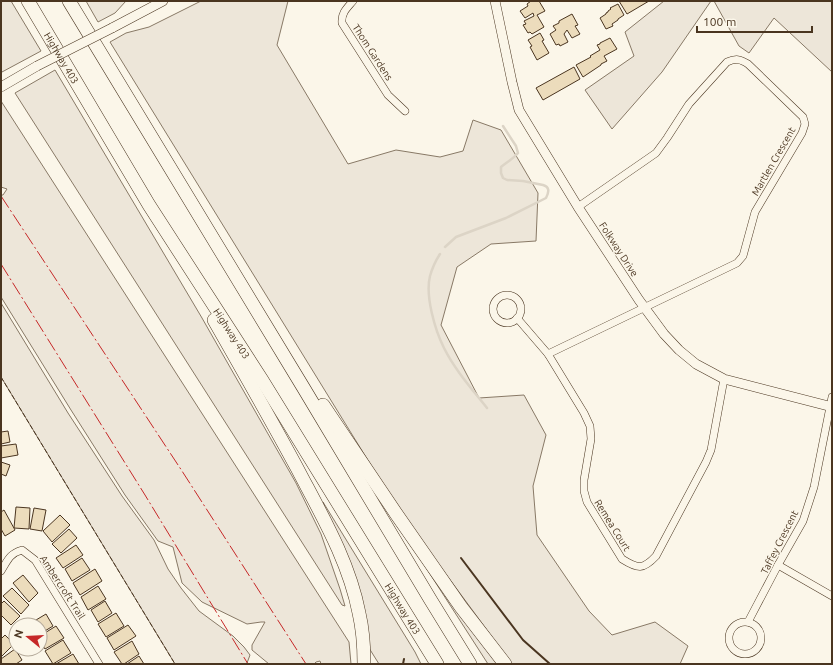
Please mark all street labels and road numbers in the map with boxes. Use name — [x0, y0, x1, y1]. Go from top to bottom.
street label: Thom Gardens — [350, 22, 395, 83]
street label: Highway 403 — [42, 30, 81, 86]
street label: Martlen Crescent — [749, 125, 798, 197]
street label: Folkway Drive — [597, 220, 640, 278]
street label: Highway 403 — [211, 306, 252, 361]
street label: Remea Court — [592, 497, 633, 553]
street label: Taffey Crescent — [759, 508, 800, 576]
street label: Ambercroft Trail — [38, 553, 87, 622]
street label: Highway 403 — [383, 581, 422, 636]

